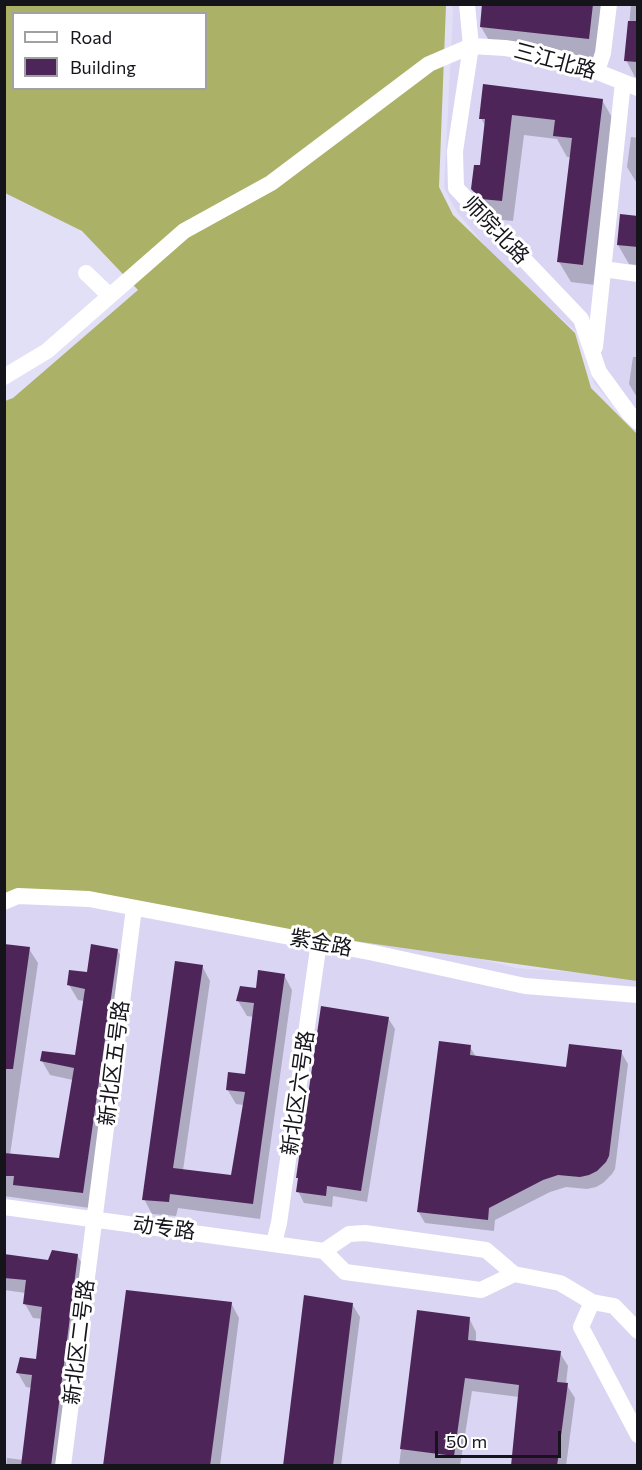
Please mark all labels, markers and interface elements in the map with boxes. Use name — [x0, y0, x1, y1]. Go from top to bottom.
legend — [12, 12, 207, 90]
text: Road — [70, 26, 112, 48]
street label: 三江北路 — [511, 38, 599, 84]
text: Building — [70, 56, 136, 78]
street label: 师院北路 — [458, 191, 534, 269]
street label: 紫金路 — [288, 925, 354, 961]
street label: 新北区五号路 — [94, 999, 134, 1127]
street label: 新北区六号路 — [277, 1029, 319, 1157]
street label: 动专路 — [131, 1212, 197, 1244]
street label: 新北区二号路 — [59, 1278, 99, 1406]
scale bar — [438, 1419, 564, 1457]
text: 50 m — [446, 1430, 487, 1452]

